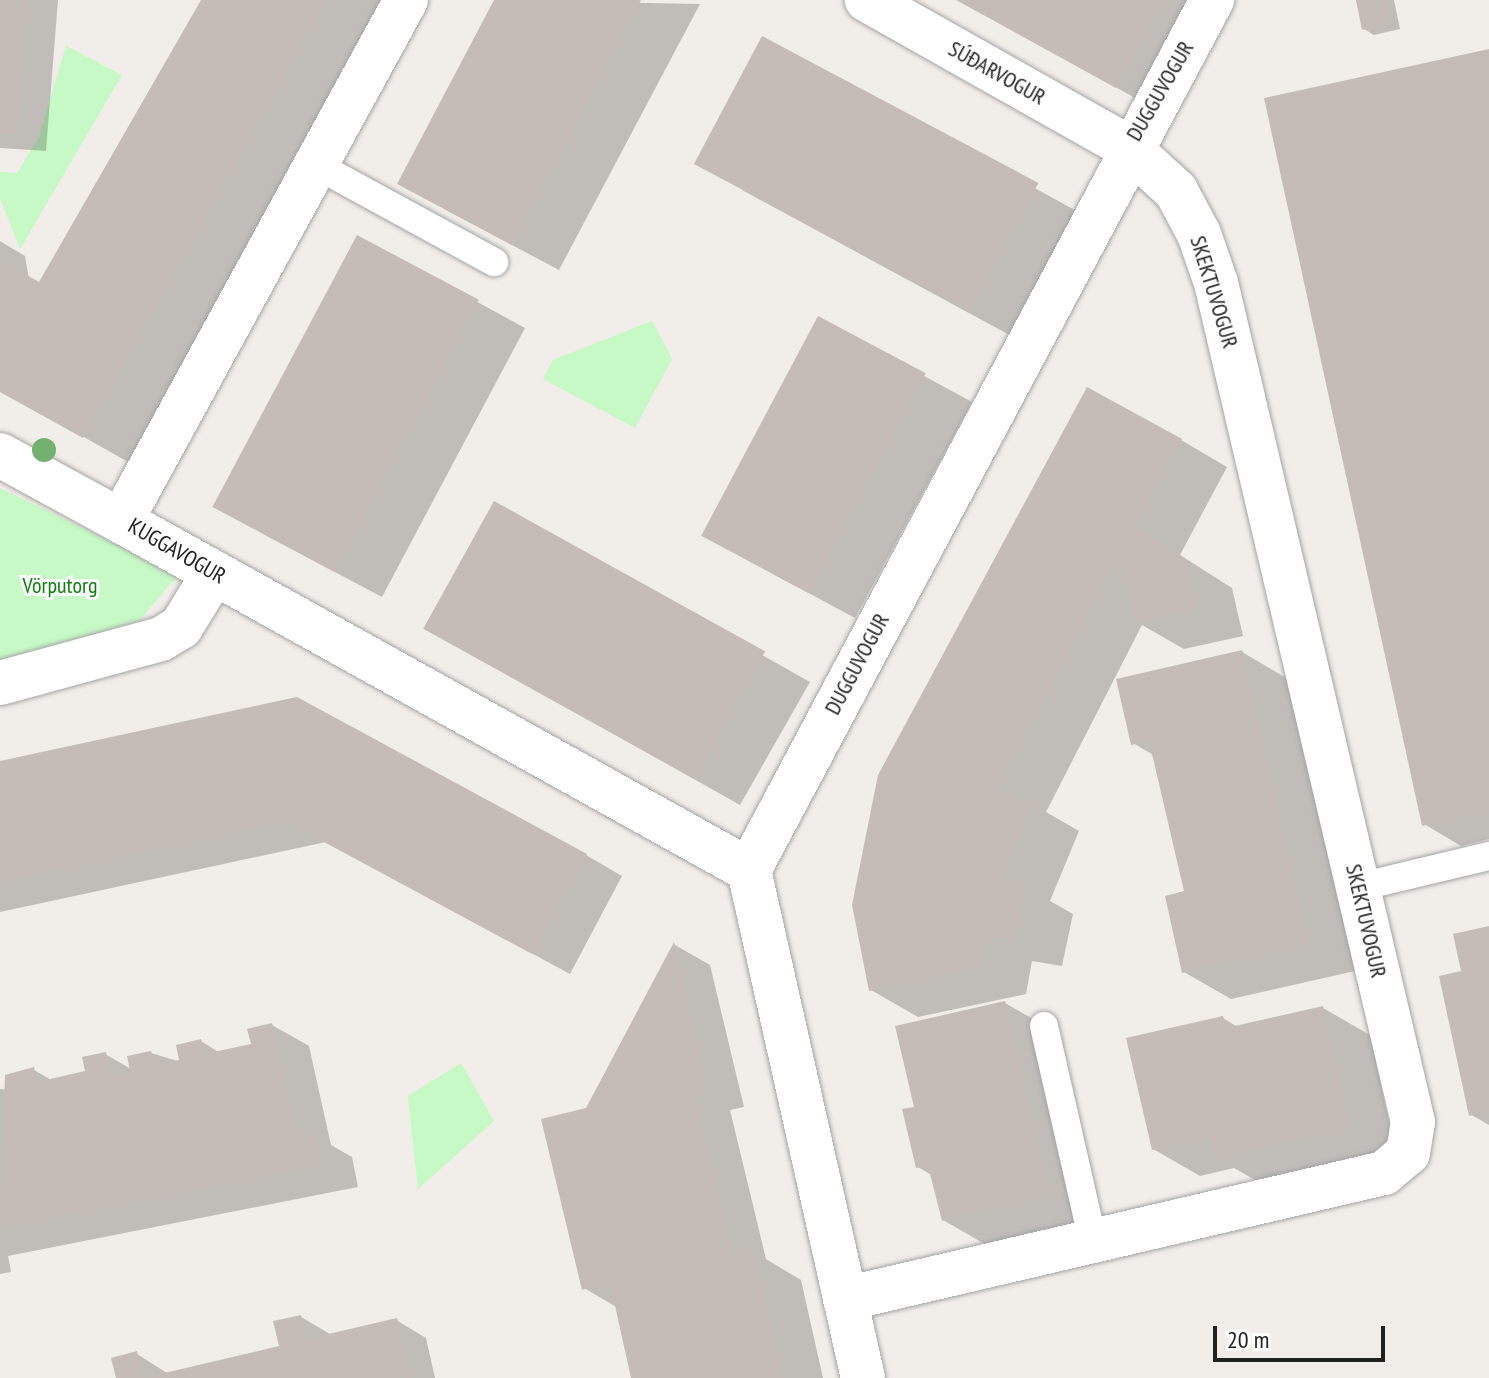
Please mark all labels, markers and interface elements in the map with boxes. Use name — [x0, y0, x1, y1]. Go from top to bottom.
street label: SÚÐARVOGUR — [944, 36, 1050, 110]
street label: DUGGUVOGUR — [1121, 36, 1199, 146]
street label: SKEKTUVOGUR — [1184, 233, 1244, 351]
street label: KUGGAVOGUR — [124, 513, 230, 589]
park label: Vörputorg — [23, 573, 97, 599]
street label: DUGGUVOGUR — [819, 609, 895, 719]
street label: SKEKTUVOGUR — [1340, 862, 1392, 980]
scale bar — [1217, 1310, 1389, 1360]
text: 20 m — [1227, 1324, 1269, 1355]

